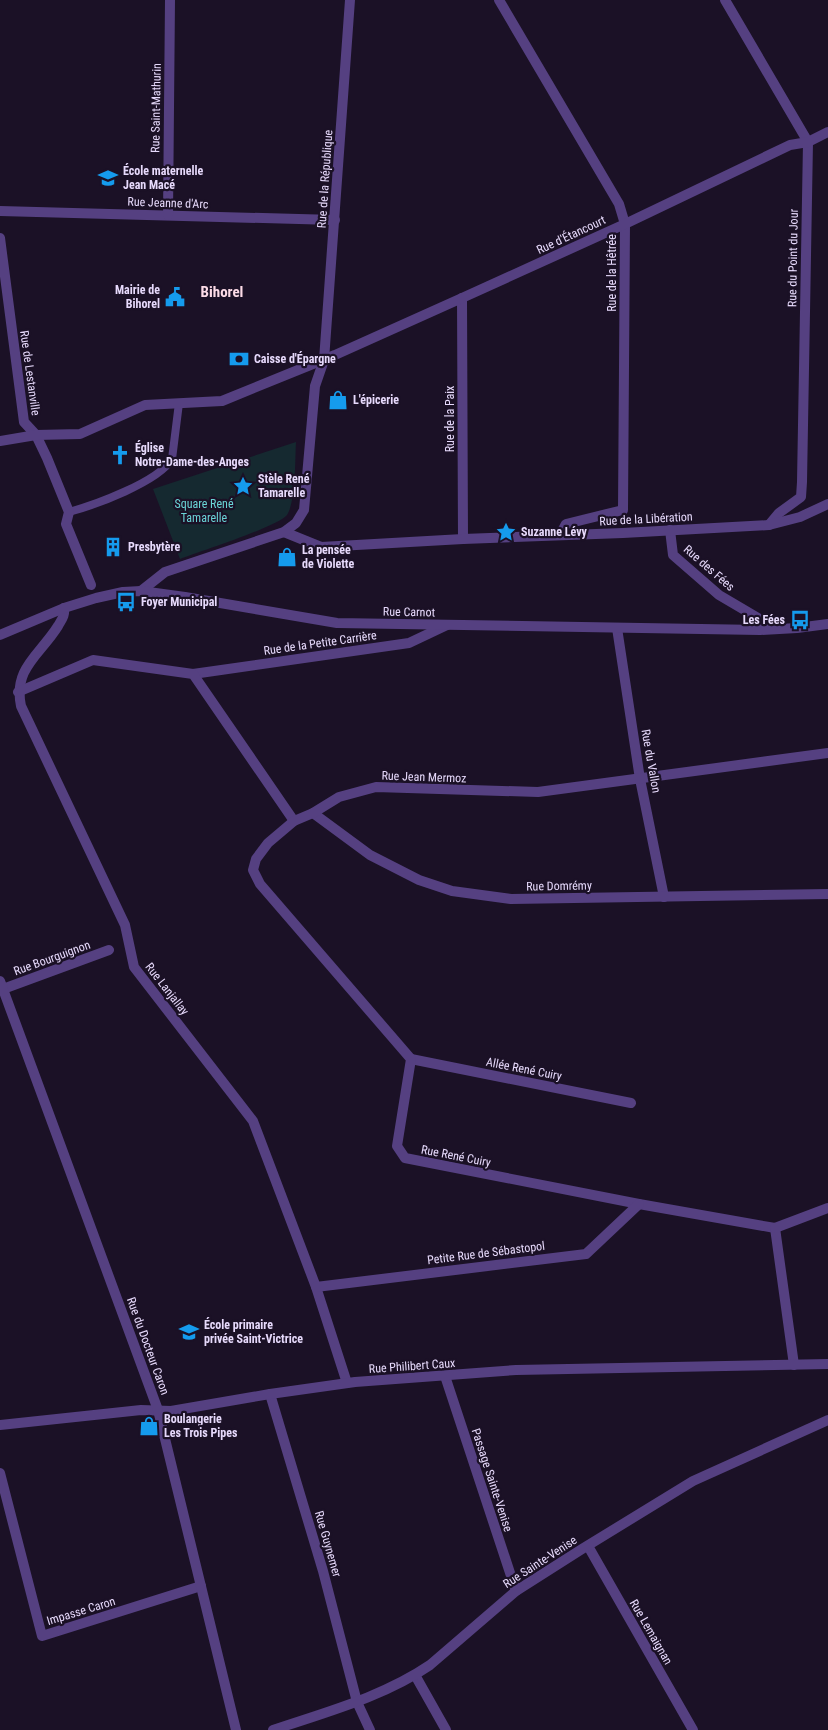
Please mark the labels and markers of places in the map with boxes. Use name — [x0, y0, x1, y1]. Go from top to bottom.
place label: École maternelle Jean Macé — [123, 163, 203, 192]
school or university icon: École maternelle Jean Macé — [97, 167, 119, 189]
place label: Mairie de Bihorel — [115, 283, 160, 311]
public building icon: Mairie de Bihorel — [164, 286, 186, 308]
bank icon: Caisse d'Épargne — [228, 348, 250, 370]
place label: Caisse d'Épargne — [254, 351, 336, 366]
shop icon: L'épicerie — [327, 389, 349, 411]
place label: L'épicerie — [353, 393, 399, 407]
place label: Église Notre-Dame-des-Anges — [135, 440, 249, 469]
church icon: Église Notre-Dame-des-Anges — [109, 444, 131, 466]
place label: Stèle René Tamarelle — [258, 472, 310, 500]
place icon: Stèle René Tamarelle — [232, 475, 254, 497]
place icon: Suzanne Lévy — [495, 521, 517, 543]
place label: Suzanne Lévy — [521, 525, 588, 539]
building icon: Presbytère — [102, 536, 124, 558]
place label: Presbytère — [128, 540, 180, 554]
place label: La pensée de Violette — [302, 543, 355, 571]
shop icon: La pensée de Violette — [276, 546, 298, 568]
bus stop icon: Foyer Municipal — [115, 591, 137, 613]
place label: Foyer Municipal — [141, 595, 217, 609]
bus stop icon: Les Fées — [789, 609, 811, 631]
place label: Les Fées — [743, 613, 786, 627]
place label: École primaire privée Saint-Victrice — [204, 1317, 303, 1346]
school or university icon: École primaire privée Saint-Victrice — [178, 1321, 200, 1343]
place label: Boulangerie Les Trois Pipes — [164, 1412, 238, 1440]
shop icon: Boulangerie Les Trois Pipes — [138, 1415, 160, 1437]

